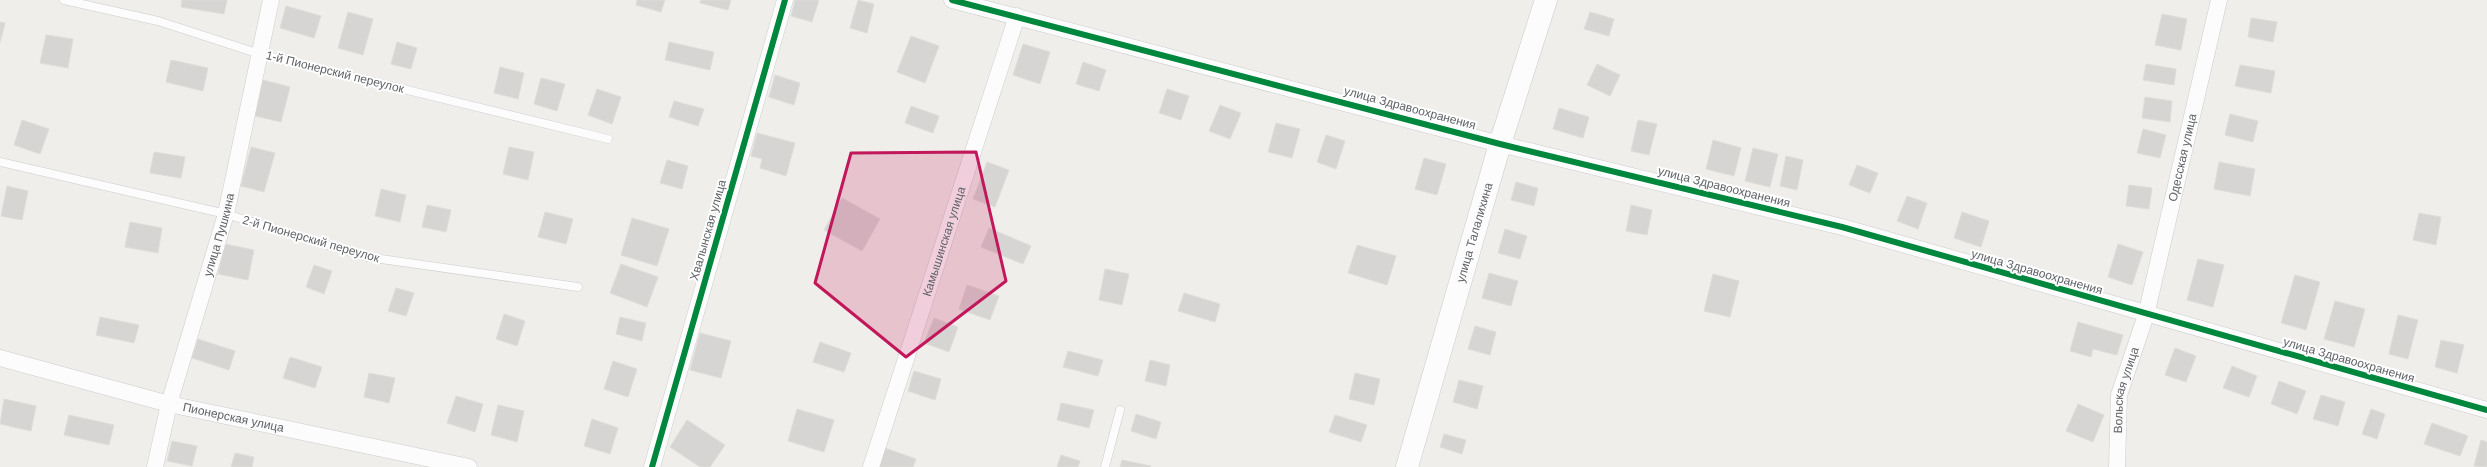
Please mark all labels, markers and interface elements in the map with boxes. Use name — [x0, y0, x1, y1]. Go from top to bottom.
street label: 1-й Пионерский переулок — [264, 48, 406, 96]
street label: улица Здравоохранения — [1343, 84, 1477, 132]
street label: Одесская улица — [2166, 112, 2200, 203]
street label: улица Здравоохранения — [1656, 164, 1792, 210]
street label: Хвалынская улица — [687, 178, 729, 282]
street label: улица Талалихина — [1453, 181, 1496, 284]
street label: Камышинская улица — [920, 185, 968, 298]
street label: улица Пушкина — [201, 192, 237, 278]
street label: 2-й Пионерский переулок — [241, 213, 382, 265]
street label: улица Здравоохранения — [1970, 247, 2104, 297]
street label: улица Здравоохранения — [2282, 335, 2416, 385]
street label: Вольская улица — [2111, 345, 2142, 434]
street label: Пионерская улица — [182, 400, 286, 435]

